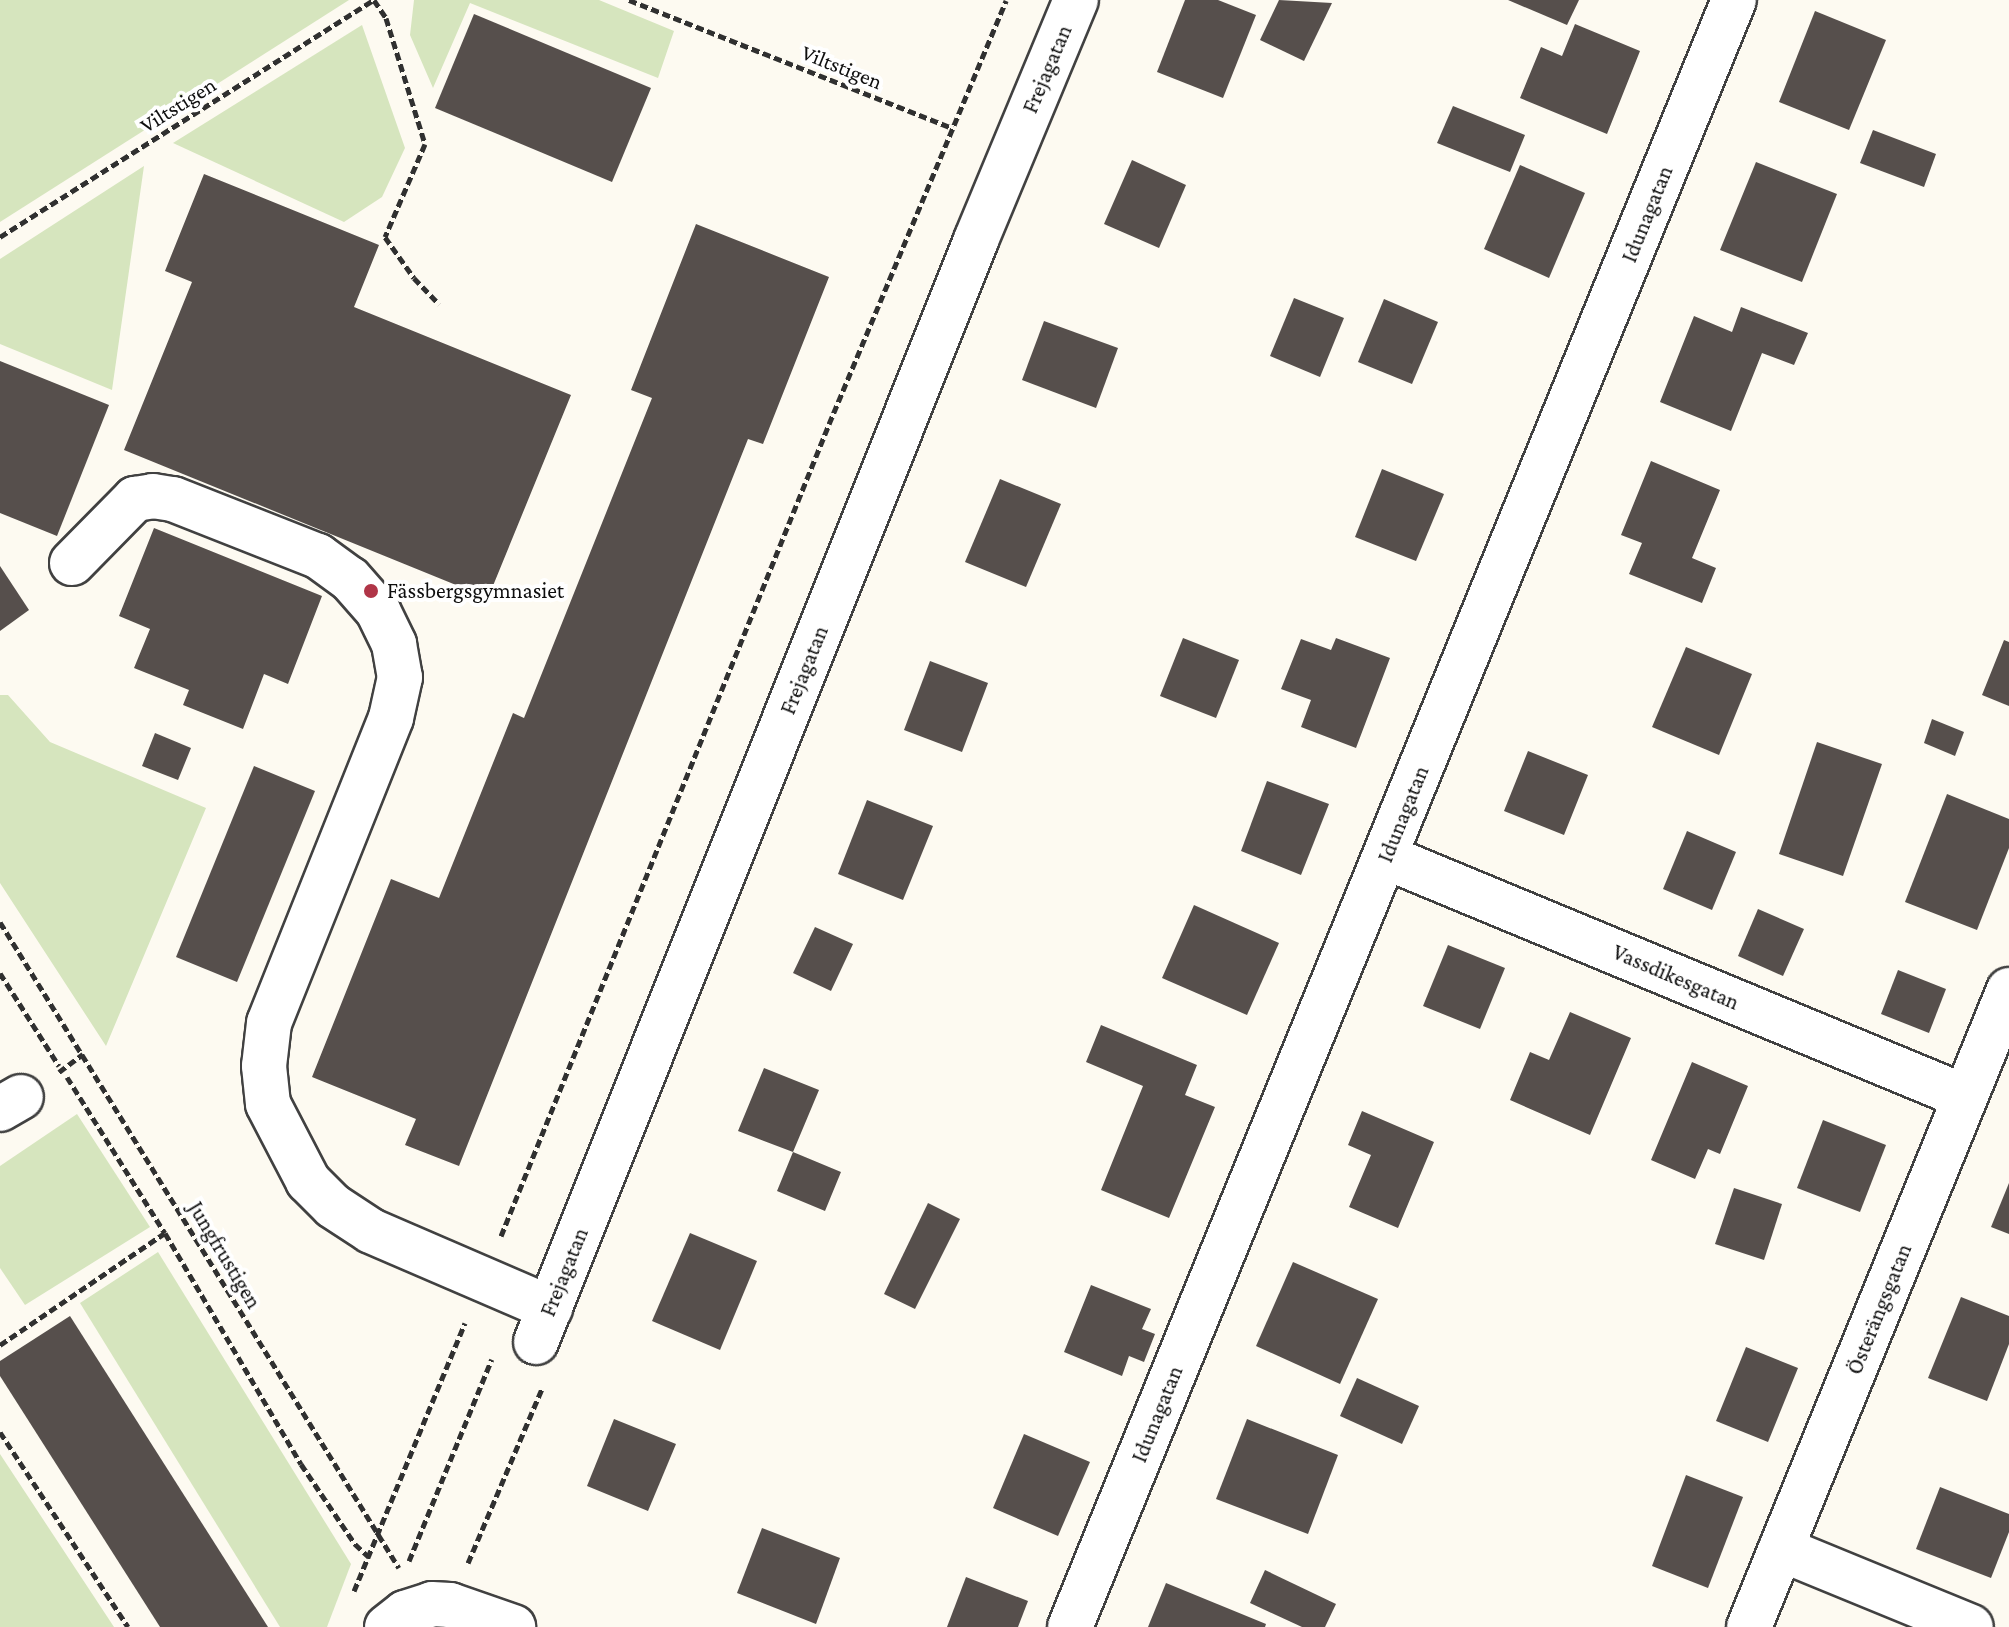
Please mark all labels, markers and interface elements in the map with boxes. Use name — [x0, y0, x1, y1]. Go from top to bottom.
street label: Frejagatan — [1017, 21, 1077, 117]
street label: Viltstigen — [798, 39, 886, 95]
street label: Viltstigen — [135, 71, 221, 139]
street label: Idunagatan — [1616, 162, 1678, 266]
place label: Fässbergsgymnasiet — [387, 578, 564, 604]
marker: Fässbergsgymnasiet — [362, 582, 380, 600]
street label: Frejagatan — [774, 622, 834, 718]
street label: Idunagatan — [1372, 762, 1434, 866]
street label: Vassdikesgatan — [1609, 938, 1743, 1016]
street label: Jungfrustigen — [183, 1197, 267, 1313]
street label: Frejagatan — [534, 1224, 594, 1320]
street label: Österängsgatan — [1841, 1240, 1917, 1378]
street label: Idunagatan — [1126, 1362, 1188, 1466]

